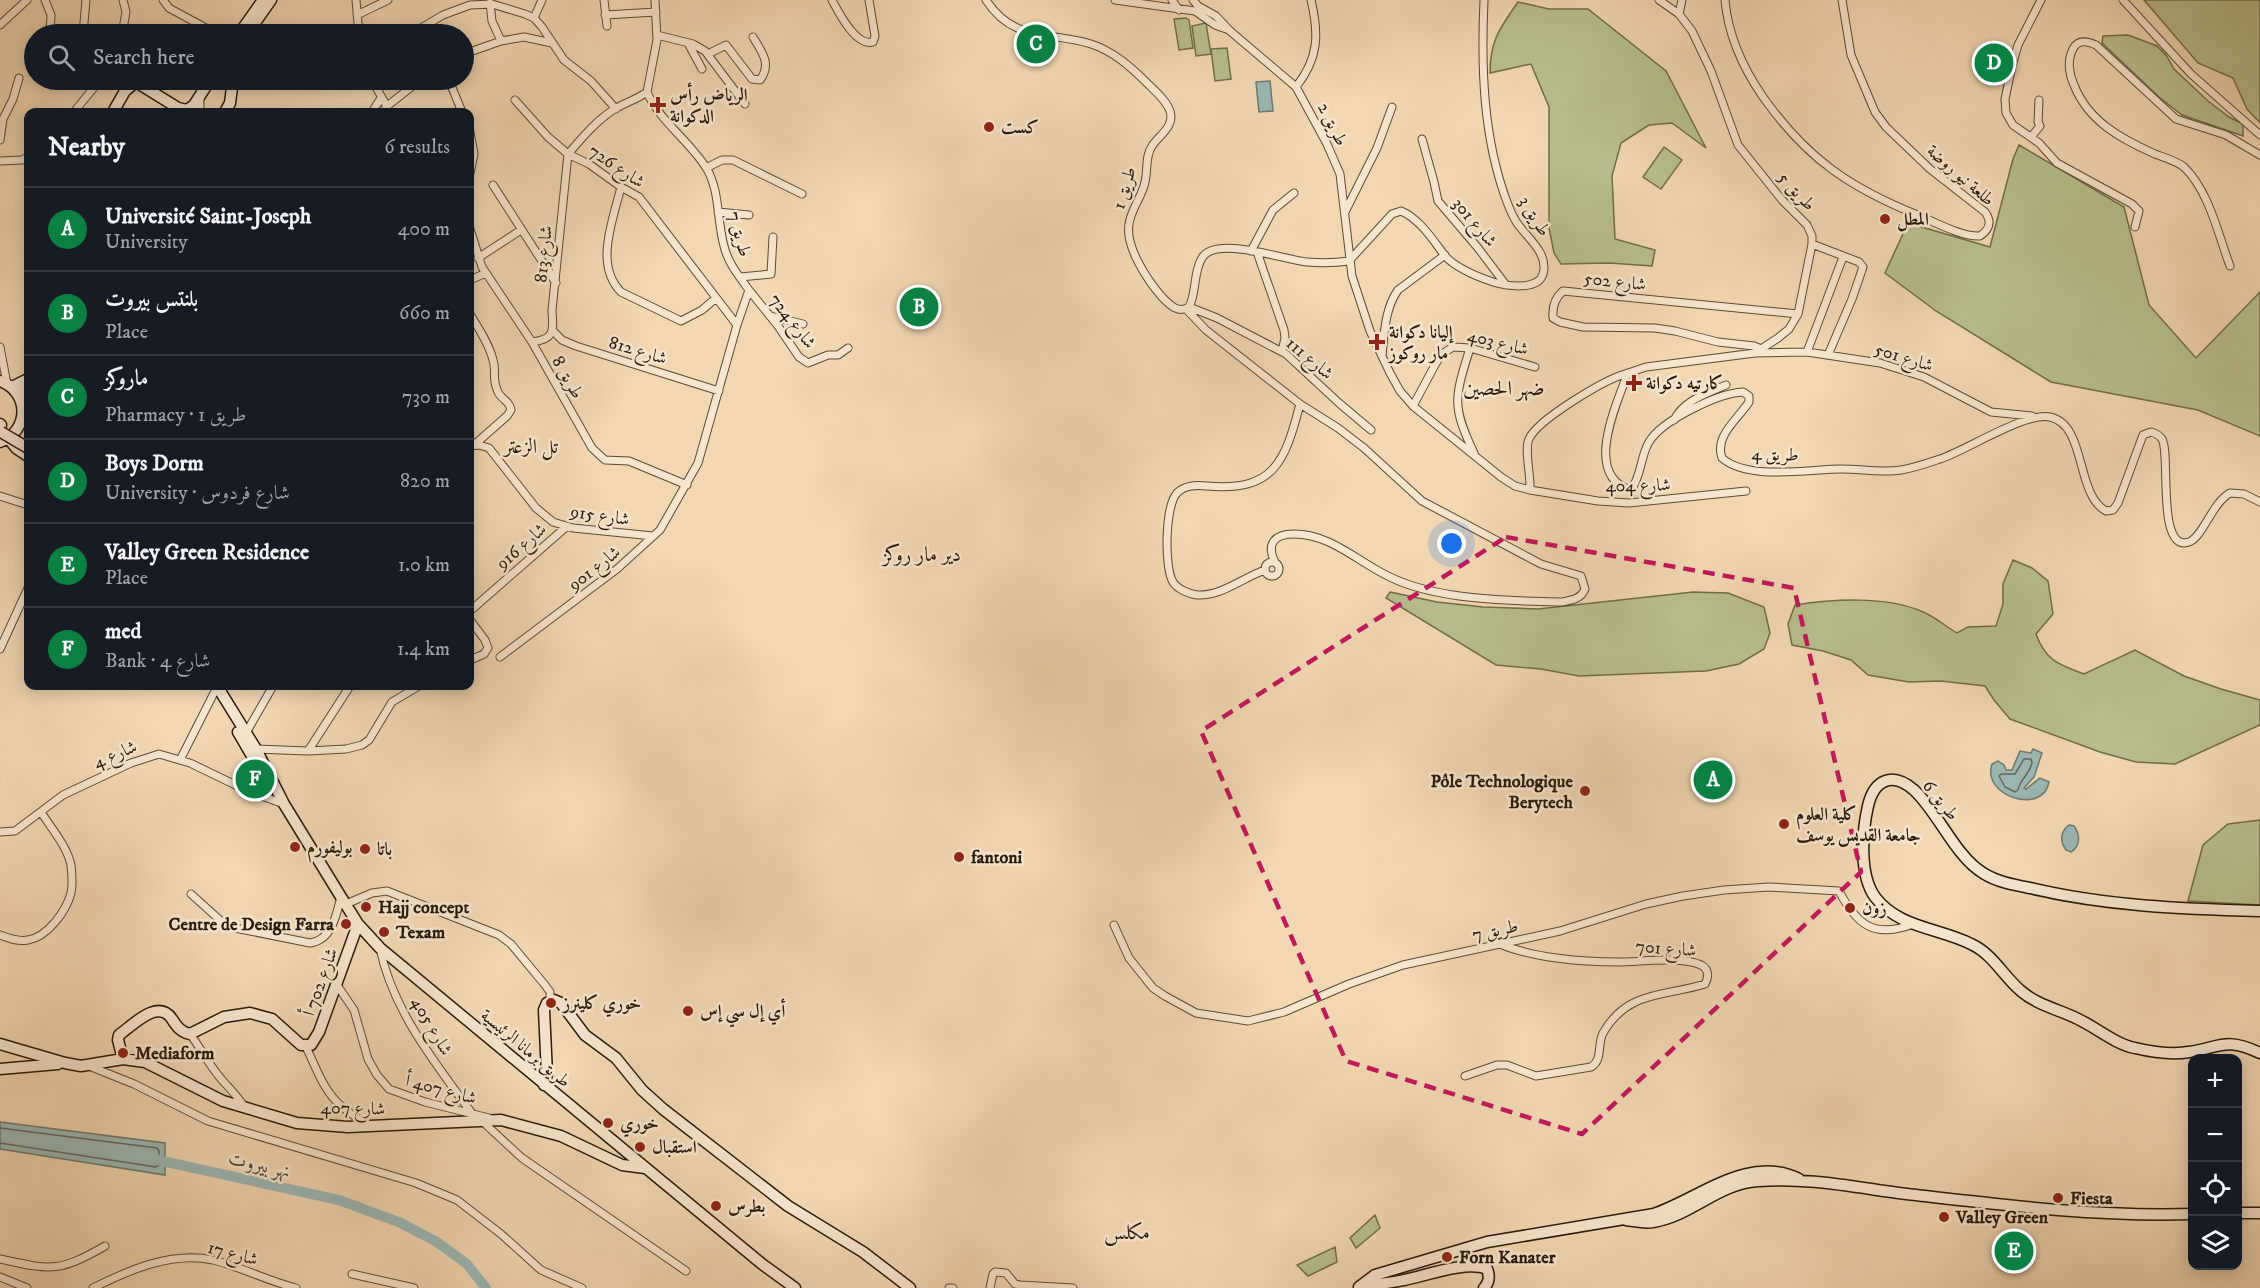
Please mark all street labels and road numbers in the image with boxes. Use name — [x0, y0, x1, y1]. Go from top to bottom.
street label: طريق 2 — [1312, 99, 1352, 150]
street label: شارع 726 — [583, 140, 649, 196]
street label: طلعة نيو روضة — [1922, 140, 1999, 211]
street label: طريق 1 — [1108, 164, 1142, 212]
street label: طريق 5 — [1773, 167, 1820, 216]
street label: طريق 3 — [1513, 192, 1555, 241]
street label: شارع 301 — [1445, 193, 1501, 254]
street label: 7 طريق — [722, 209, 756, 259]
street label: شارع 813 — [530, 224, 561, 284]
street label: شارع 502 — [1582, 268, 1647, 299]
street label: شارع 724 — [762, 290, 821, 355]
street label: شارع 403 — [1464, 325, 1530, 364]
street label: شارع 812 — [605, 332, 669, 373]
street label: شارع 111 — [1279, 333, 1337, 387]
street label: شارع 501 — [1871, 339, 1936, 380]
street label: طريق 8 — [546, 352, 588, 403]
street label: طريق 4 — [1751, 443, 1799, 467]
street label: شارع 404 — [1605, 474, 1671, 501]
street label: شارع 915 — [567, 501, 631, 534]
street label: شارع 916 — [491, 519, 553, 578]
street label: شارع 901 — [563, 542, 627, 599]
street label: شارع 4 — [90, 736, 142, 777]
street label: طريق 6 — [1917, 776, 1963, 825]
street label: طريق 7 — [1470, 915, 1520, 947]
street label: شارع 701 — [1635, 936, 1697, 965]
street label: شارع 702 أ — [296, 944, 346, 1021]
street label: شارع 405 — [403, 993, 457, 1061]
street label: طريق برمانا الرئيسية — [476, 1005, 575, 1093]
street label: شارع 407 أ — [402, 1067, 479, 1113]
street label: شارع 407 — [320, 1097, 385, 1124]
street label: شارع 17 — [204, 1237, 260, 1274]

